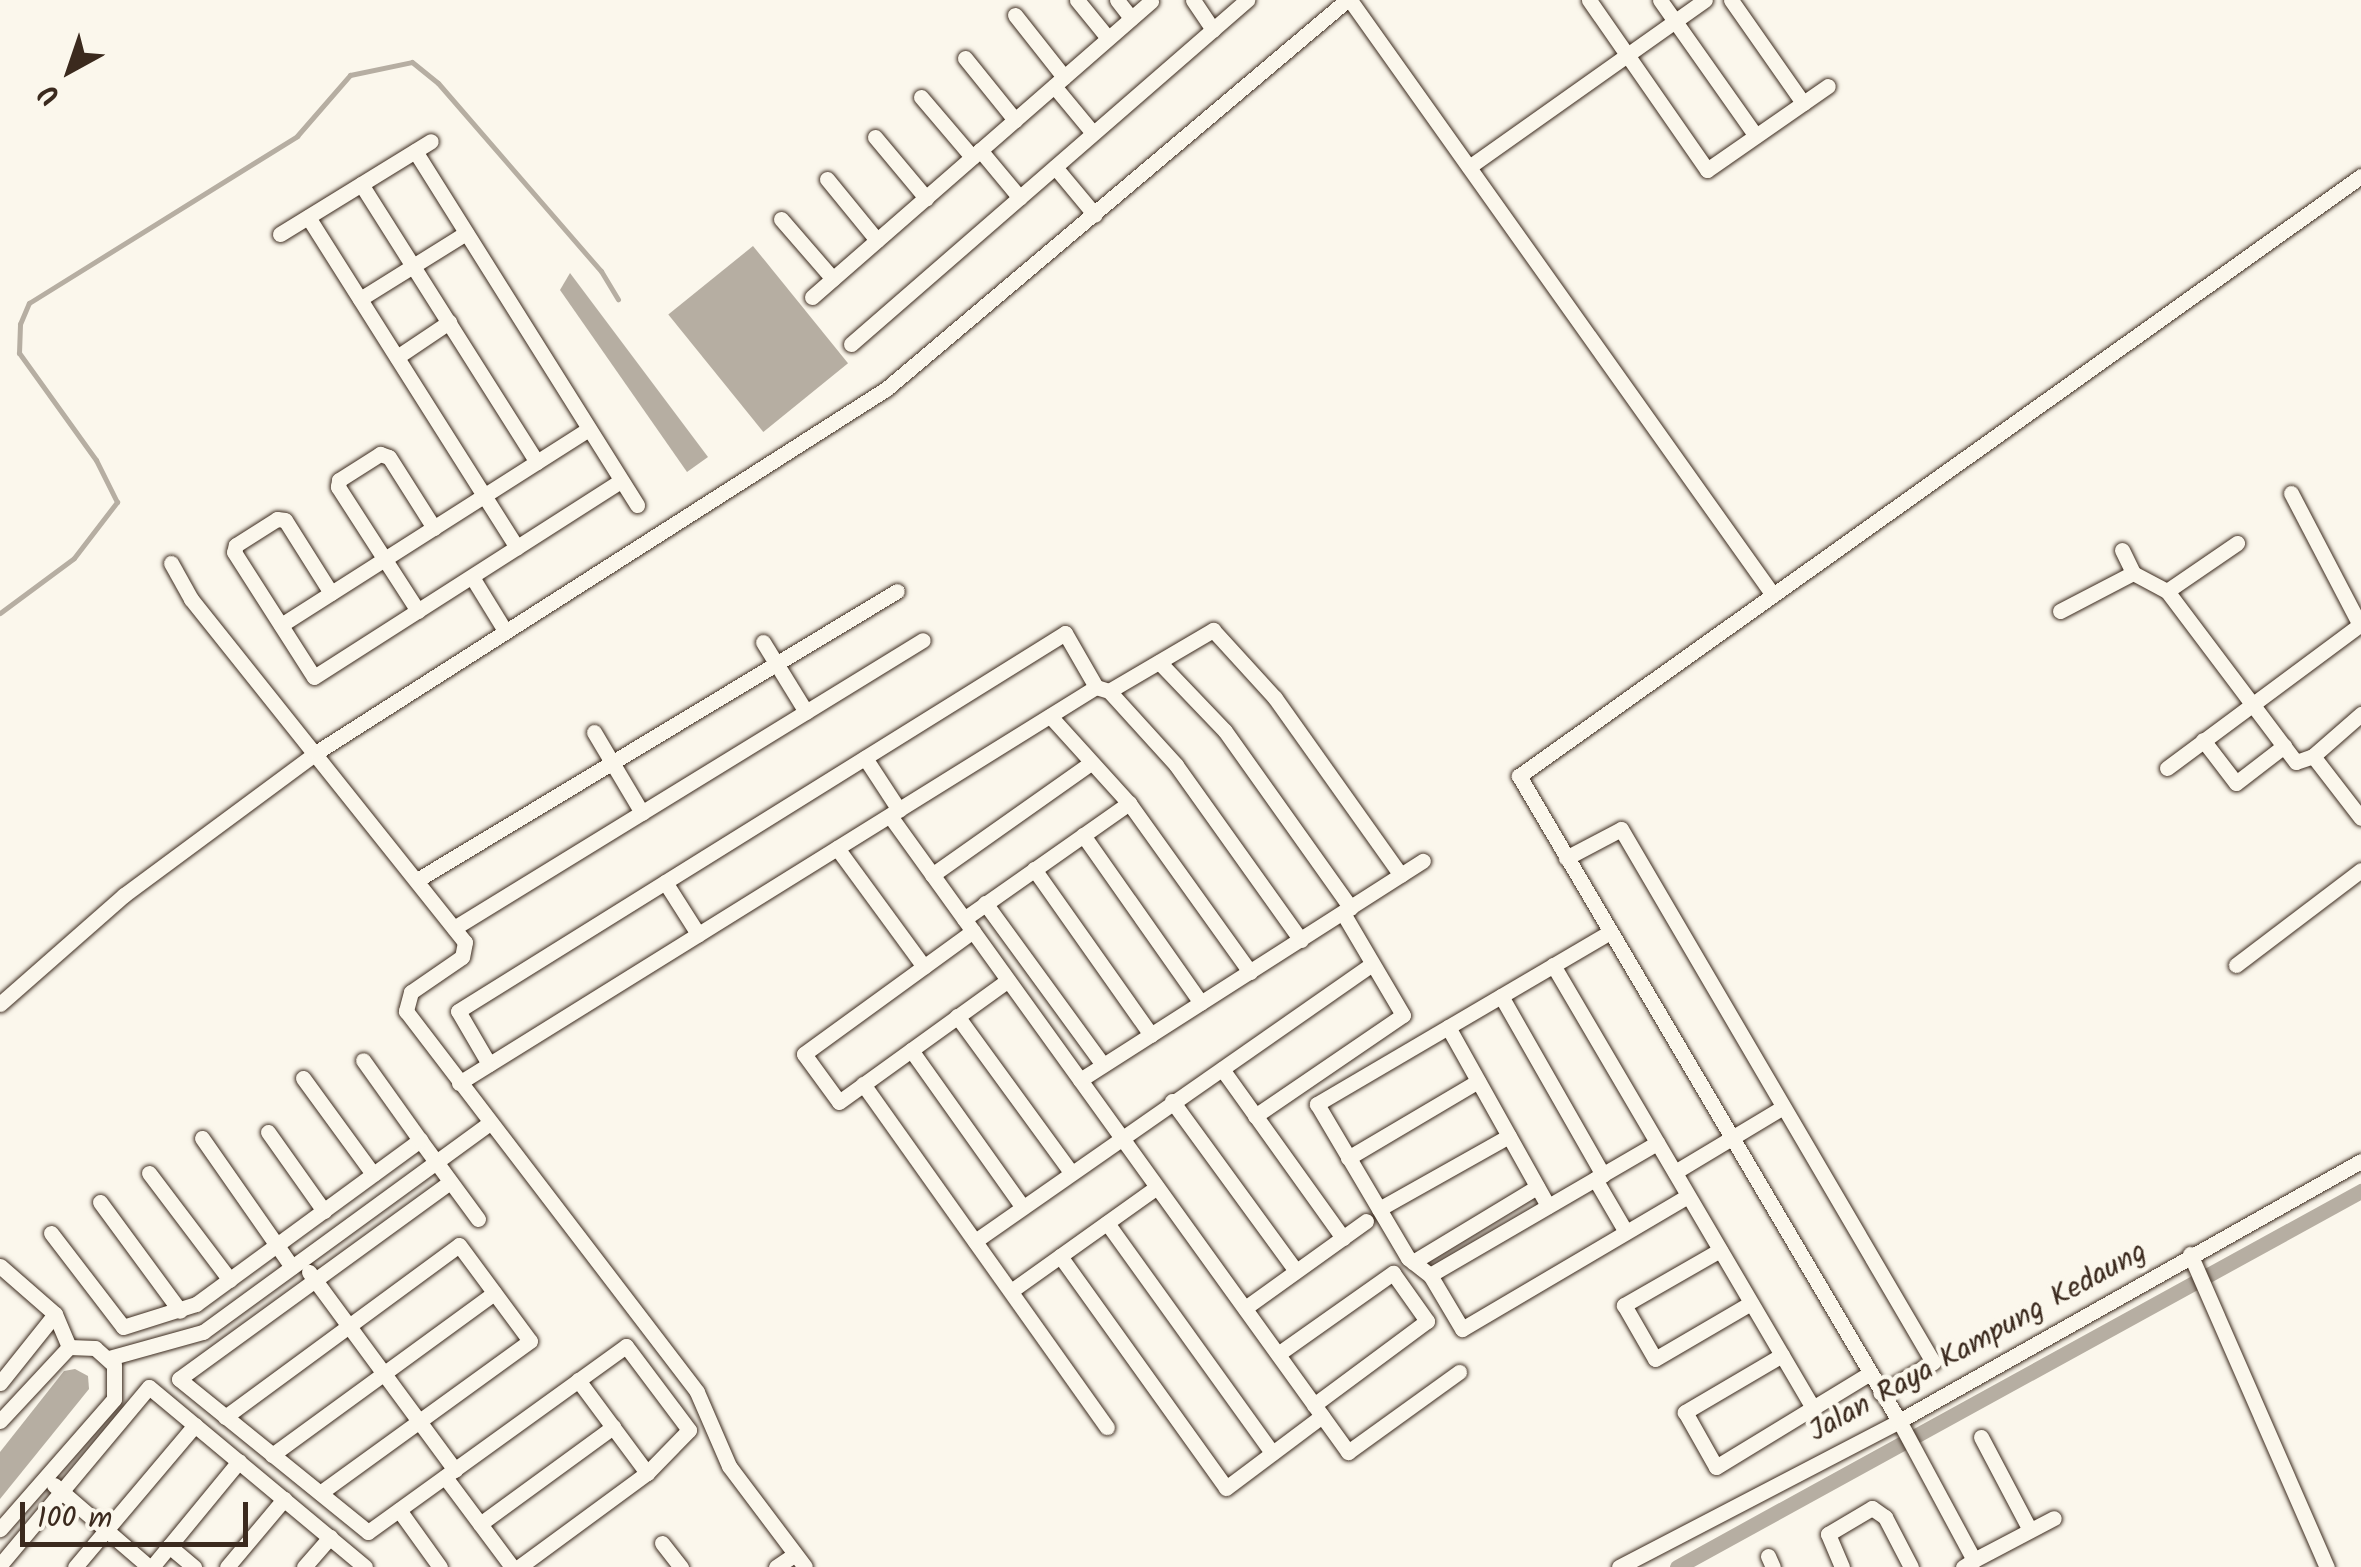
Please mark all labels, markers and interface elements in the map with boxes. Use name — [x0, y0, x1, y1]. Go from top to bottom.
north arrow — [20, 20, 120, 120]
text: U — [30, 71, 71, 116]
street label: Jalan Raya Kampung Kedaung — [1803, 1234, 2153, 1450]
scale bar — [25, 1482, 252, 1544]
text: 100 m — [37, 1495, 112, 1543]

